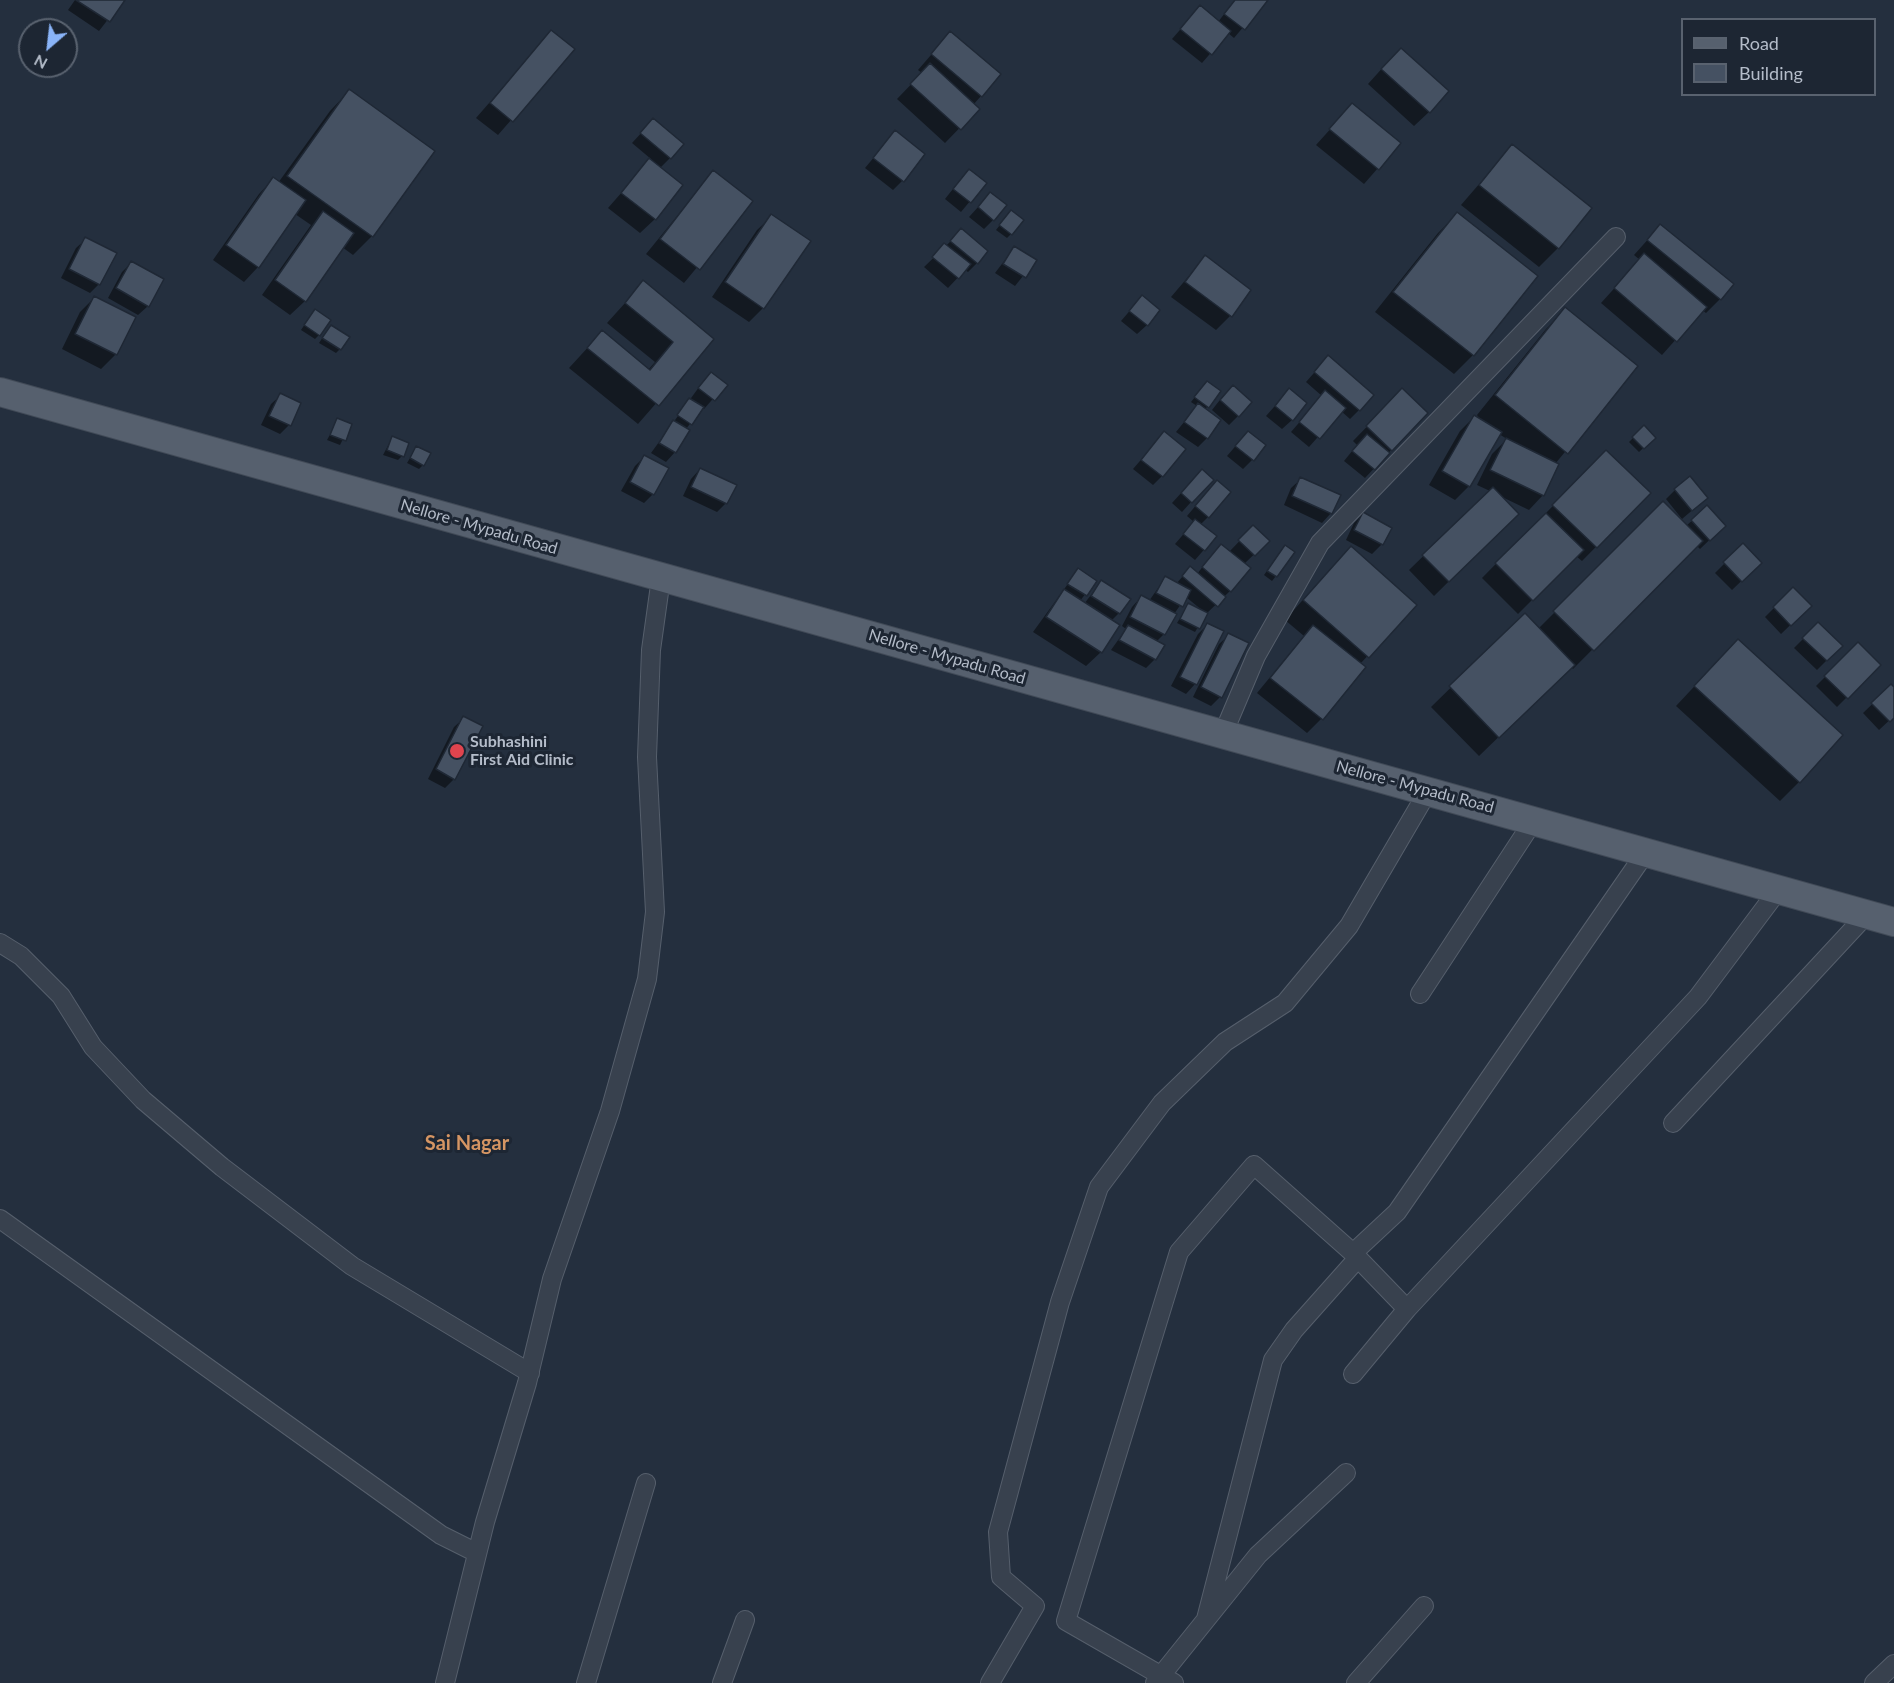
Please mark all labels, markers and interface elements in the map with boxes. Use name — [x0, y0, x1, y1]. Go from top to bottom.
north arrow — [18, 18, 78, 78]
legend — [1681, 18, 1876, 96]
text: Road — [1739, 32, 1779, 54]
text: N — [30, 51, 50, 74]
text: Building — [1739, 62, 1803, 84]
street label: Nellore - Mypadu Road — [398, 495, 560, 559]
street label: Nellore - Mypadu Road — [866, 625, 1028, 689]
place label: Subhashini First Aid Clinic — [470, 732, 573, 770]
marker: Subhashini First Aid Clinic — [448, 742, 466, 760]
street label: Nellore - Mypadu Road — [1334, 757, 1496, 817]
district label: Sai Nagar — [425, 1132, 509, 1156]

